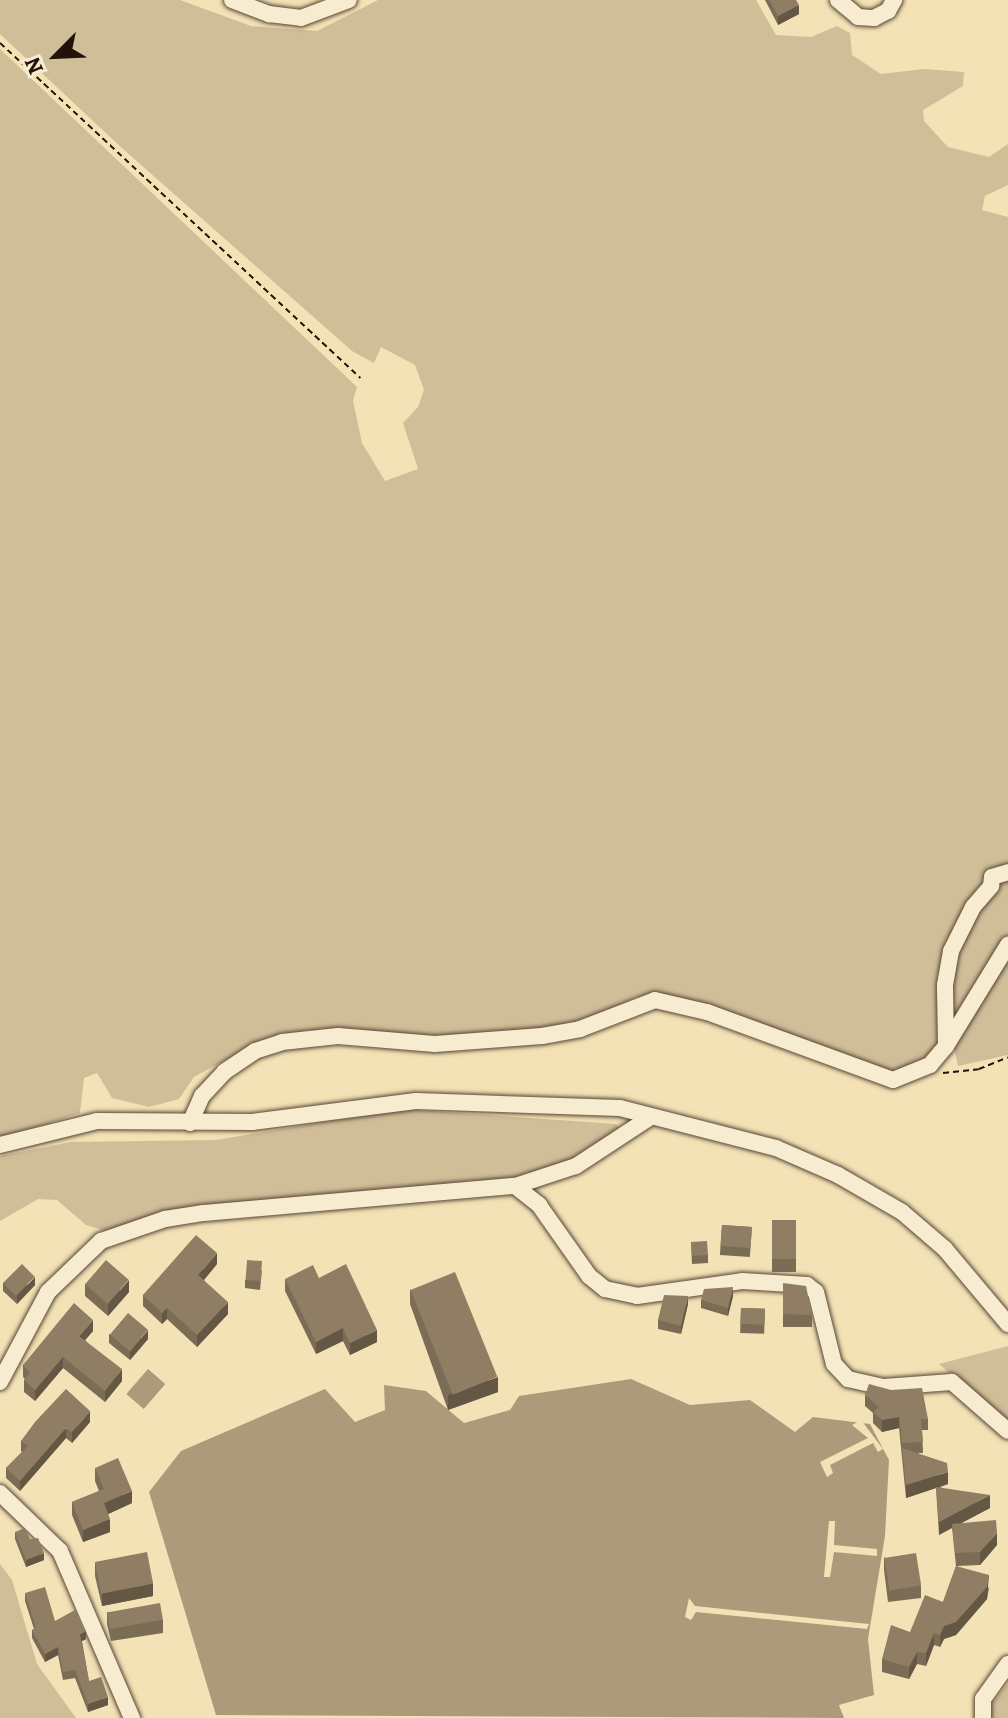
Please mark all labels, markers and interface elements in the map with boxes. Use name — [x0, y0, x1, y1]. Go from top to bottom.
north arrow — [16, 16, 96, 96]
text: N — [17, 52, 51, 79]

